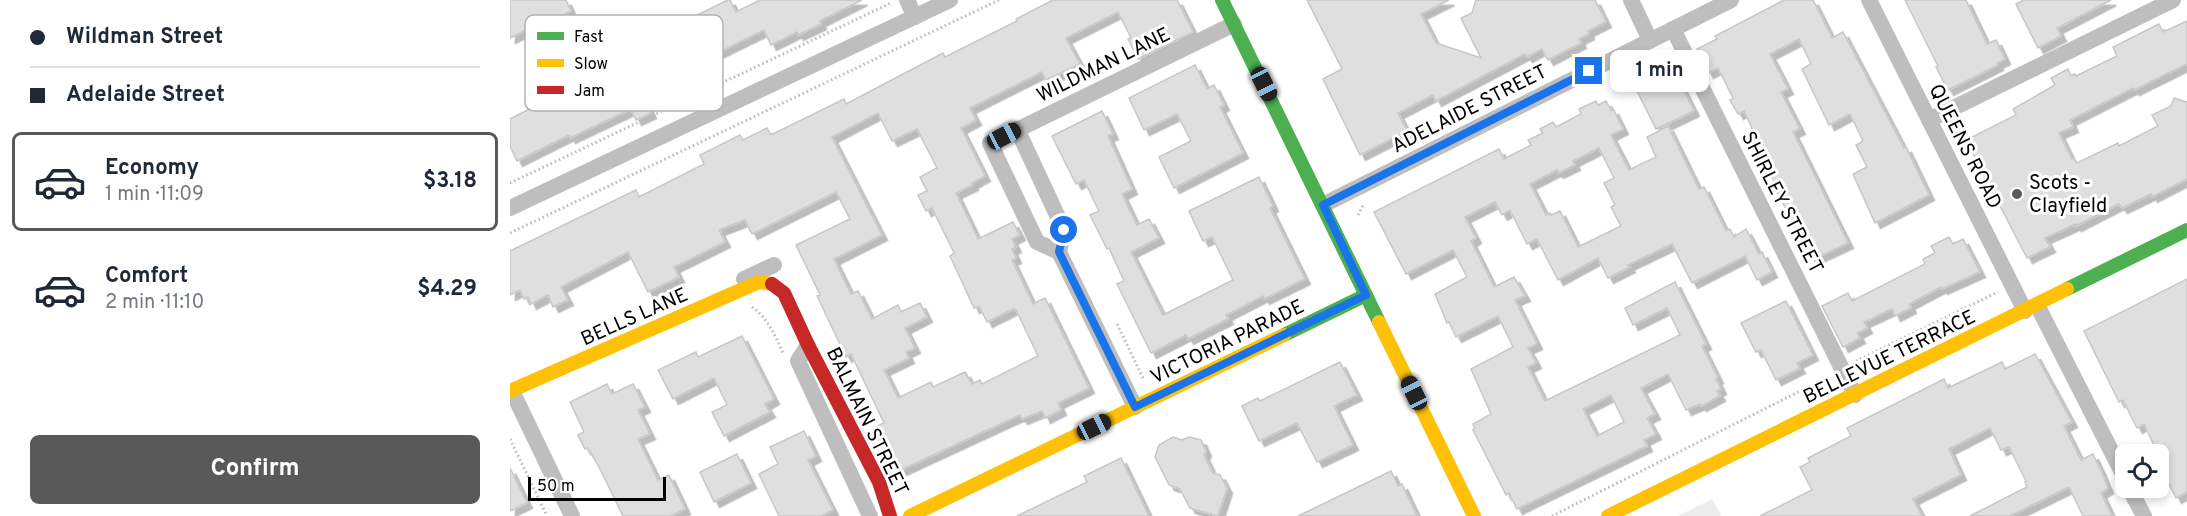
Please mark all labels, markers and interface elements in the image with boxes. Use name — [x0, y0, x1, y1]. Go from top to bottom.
legend — [525, 15, 723, 111]
street label: WILDMAN LANE — [1033, 22, 1175, 109]
text: Wildman Street — [66, 24, 223, 51]
text: Fast — [574, 28, 604, 48]
callout: 1 min — [1610, 50, 1709, 92]
text: Slow — [574, 55, 608, 75]
route end — [1575, 57, 1602, 84]
text: 1 min — [1635, 58, 1684, 84]
street label: ADELAIDE STREET — [1388, 59, 1552, 160]
car — [1248, 64, 1280, 104]
street label: QUEENS ROAD — [1922, 80, 2007, 214]
text: Adelaide Street — [66, 82, 225, 109]
text: Jam — [574, 82, 605, 102]
car — [984, 120, 1024, 152]
street label: SHIRLEY STREET — [1734, 127, 1828, 278]
icon: car — [33, 155, 87, 209]
text: Economy — [105, 155, 199, 182]
text: $3.18 — [423, 168, 477, 195]
place label: Scots - Clayfield — [2029, 171, 2107, 220]
text: 1 min · 11:09 — [105, 182, 204, 208]
marker: Scots - Clayfield — [2010, 187, 2024, 201]
route start — [1050, 216, 1077, 243]
icon: car — [33, 263, 87, 317]
text: Comfort — [105, 263, 188, 290]
text: $4.29 — [417, 276, 477, 303]
street label: BELLS LANE — [577, 283, 692, 353]
text: 2 min · 11:10 — [105, 290, 204, 316]
street label: VICTORIA PARADE — [1147, 294, 1309, 391]
street label: BELLEVUE TERRACE — [1799, 305, 1980, 411]
street label: BALMAIN STREET — [819, 343, 913, 500]
car — [1398, 373, 1430, 413]
car — [1074, 411, 1114, 443]
button: Confirm — [30, 435, 480, 504]
map controls — [2115, 444, 2169, 498]
button: locate — [2115, 444, 2169, 498]
scale bar — [528, 474, 666, 502]
text: 50 m — [537, 477, 575, 497]

